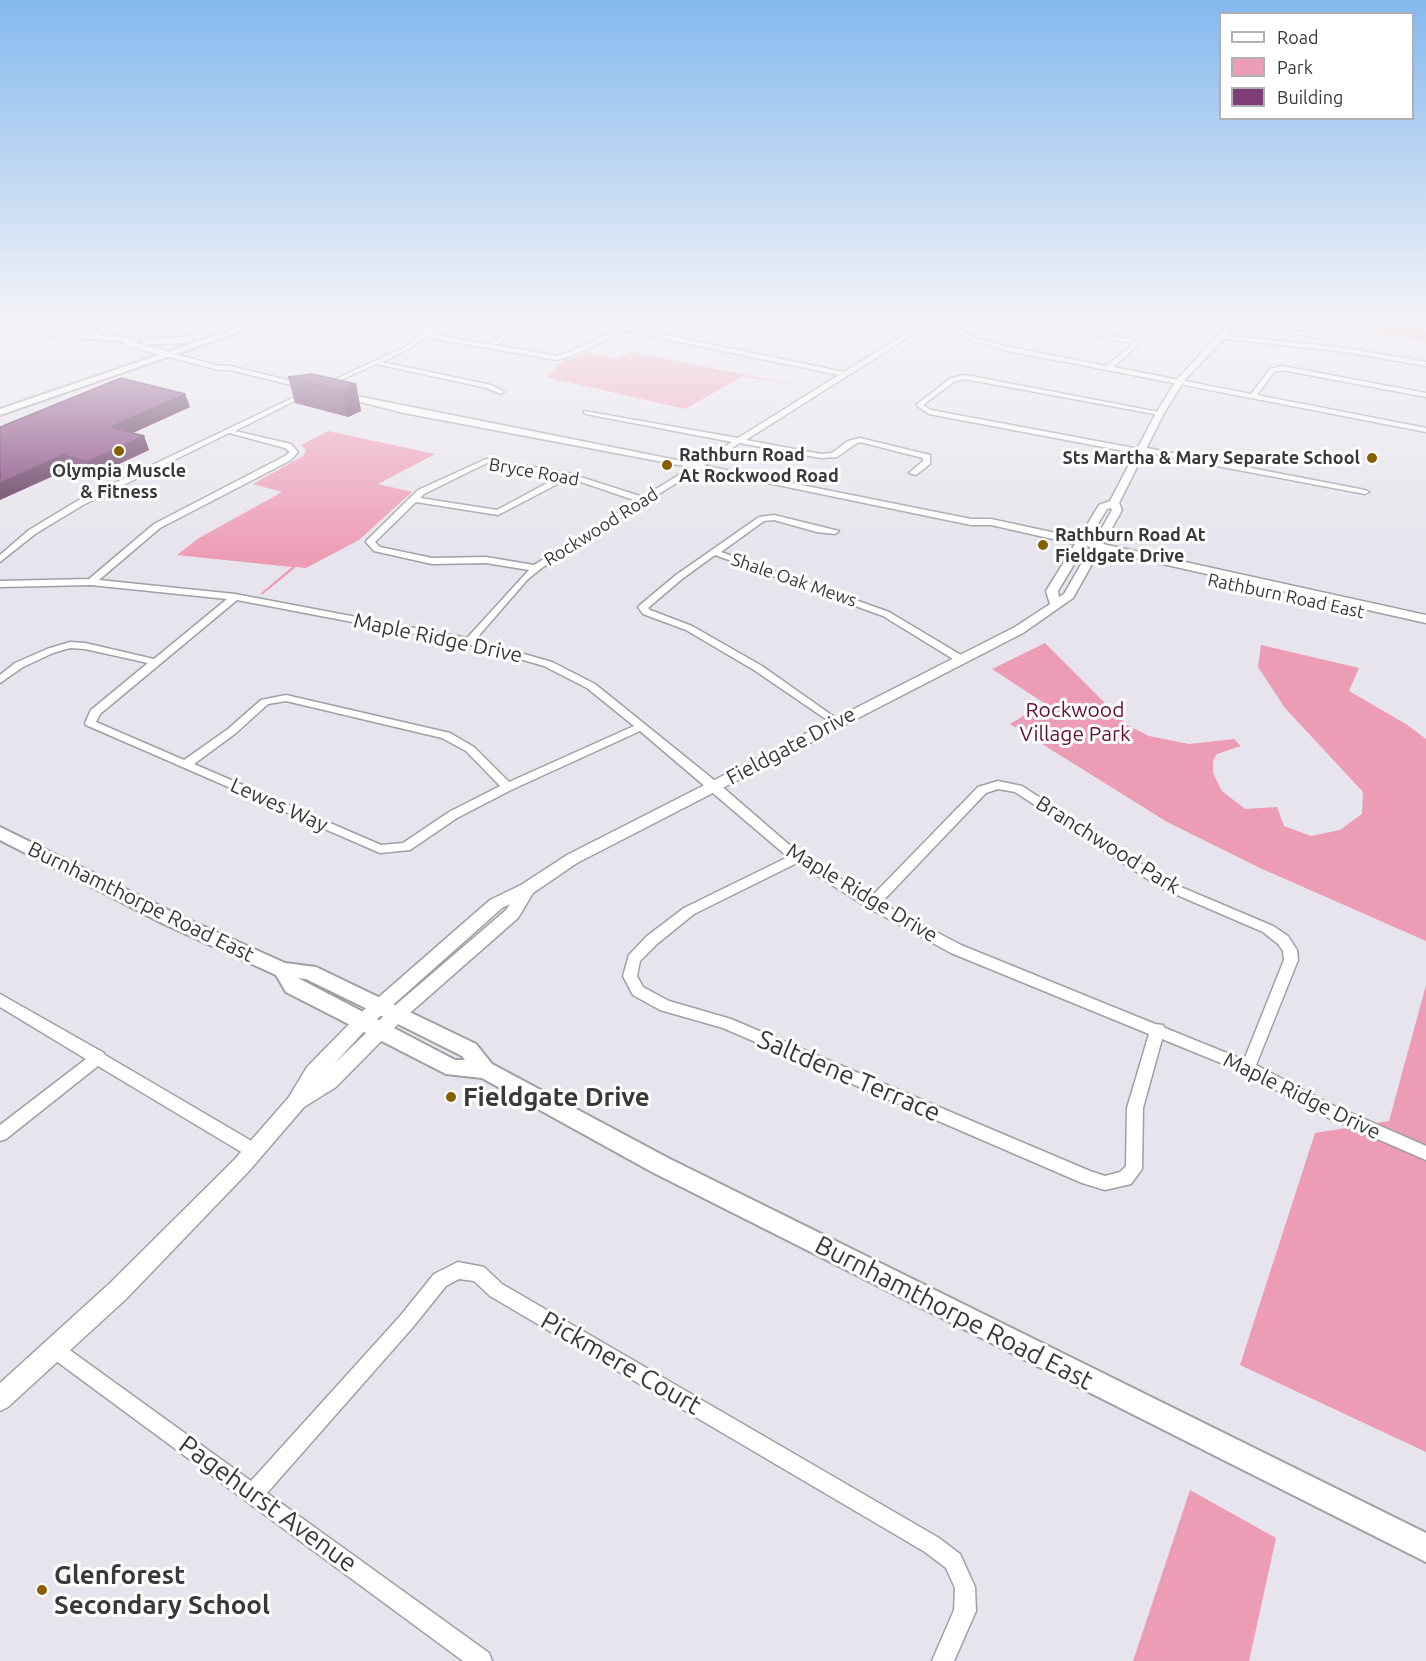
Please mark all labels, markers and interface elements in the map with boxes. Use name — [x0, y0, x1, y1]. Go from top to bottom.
legend — [1219, 12, 1414, 120]
text: Road — [1277, 27, 1319, 47]
text: Park — [1277, 57, 1313, 77]
text: Building — [1277, 87, 1343, 107]
marker: Olympia Muscle & Fitness — [112, 444, 126, 458]
place label: Rathburn Road At Rockwood Road — [679, 444, 839, 486]
place label: Sts Martha & Mary Separate School — [1062, 447, 1360, 469]
marker: Sts Martha & Mary Separate School — [1365, 451, 1379, 465]
street label: Bryce Road — [487, 453, 581, 491]
marker: Rathburn Road At Rockwood Road — [660, 458, 674, 472]
place label: Olympia Muscle & Fitness — [52, 460, 186, 502]
street label: Rockwood Road — [540, 483, 662, 571]
place label: Rathburn Road At Fieldgate Drive — [1055, 524, 1206, 566]
marker: Rathburn Road At Fieldgate Drive — [1036, 538, 1050, 552]
street label: Shale Oak Mews — [728, 548, 860, 612]
street label: Rathburn Road East — [1206, 569, 1366, 623]
street label: Maple Ridge Drive — [351, 608, 525, 668]
park label: Rockwood Village Park — [1019, 697, 1131, 747]
street label: Fieldgate Drive — [722, 701, 860, 791]
street label: Lewes Way — [226, 772, 332, 838]
street label: Branchwood Park — [1031, 790, 1185, 900]
street label: Burnhamthorpe Road East — [24, 836, 258, 968]
street label: Maple Ridge Drive — [782, 838, 942, 948]
street label: Saltdene Terrace — [753, 1023, 945, 1129]
street label: Maple Ridge Drive — [1219, 1047, 1385, 1145]
place label: Fieldgate Drive — [463, 1081, 650, 1113]
marker: Fieldgate Drive — [444, 1090, 458, 1104]
street label: Burnhamthorpe Road East — [810, 1229, 1098, 1397]
street label: Pickmere Court — [535, 1304, 707, 1422]
street label: Pagehurst Avenue — [173, 1429, 363, 1579]
place label: Glenforest Secondary School — [54, 1559, 270, 1620]
marker: Glenforest Secondary School — [35, 1583, 49, 1597]

